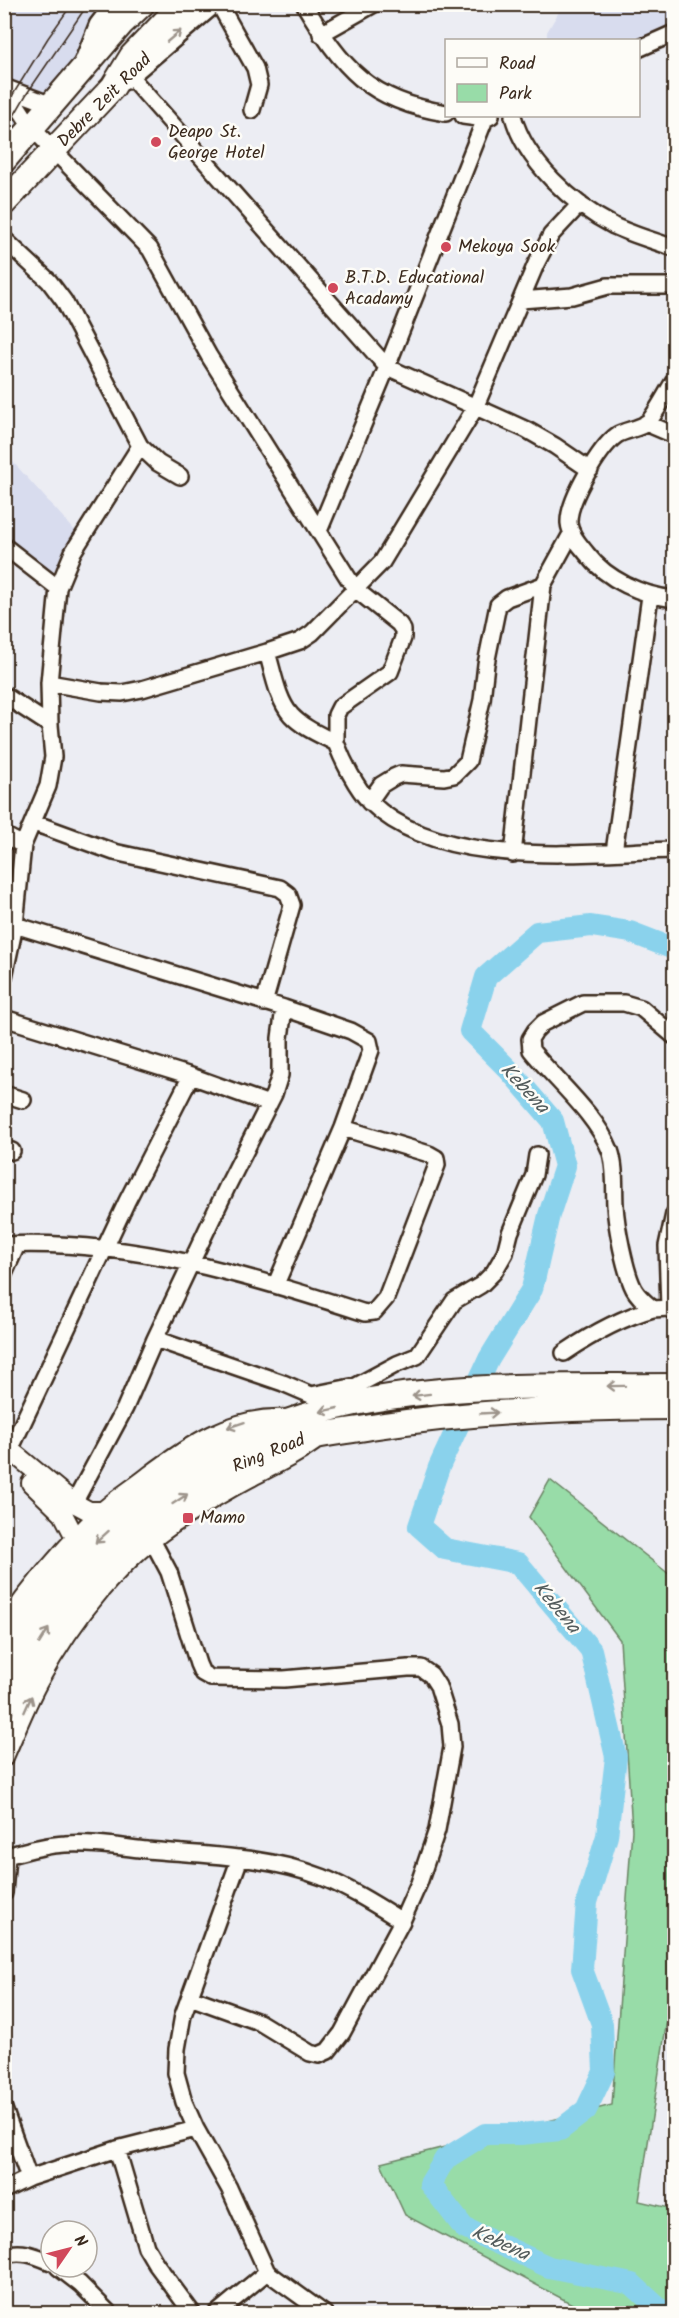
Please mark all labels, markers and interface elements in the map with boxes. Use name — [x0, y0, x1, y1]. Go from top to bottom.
one-way arrow — [166, 29, 182, 42]
legend — [445, 39, 640, 117]
street label: Debre Zeit Road — [51, 46, 160, 155]
text: Road — [499, 50, 536, 79]
text: Park — [499, 80, 532, 109]
place label: Deapo St. George Hotel — [168, 118, 265, 168]
marker: Deapo St. George Hotel — [149, 135, 163, 149]
place label: Mekoya Sook — [458, 233, 556, 262]
marker: Mekoya Sook — [439, 240, 453, 254]
place label: B.T.D. Educational Acadamy — [345, 264, 485, 314]
marker: B.T.D. Educational Acadamy — [326, 281, 340, 295]
water label: Kebena — [492, 1056, 557, 1123]
one-way arrow — [607, 1381, 627, 1392]
one-way arrow — [412, 1389, 432, 1400]
one-way arrow — [320, 1404, 339, 1416]
one-way arrow — [478, 1407, 498, 1418]
one-way arrow — [227, 1421, 246, 1432]
street label: Ring Road — [228, 1426, 311, 1482]
one-way arrow — [171, 1493, 187, 1505]
place label: Mamo — [200, 1504, 245, 1533]
marker: Mamo — [181, 1511, 195, 1525]
one-way arrow — [95, 1530, 110, 1544]
water label: Kebena — [524, 1575, 589, 1643]
one-way arrow — [38, 1628, 50, 1645]
one-way arrow — [23, 1695, 34, 1713]
water label: Kebena — [466, 2217, 536, 2272]
north arrow — [39, 2219, 99, 2279]
text: N — [67, 2230, 93, 2253]

